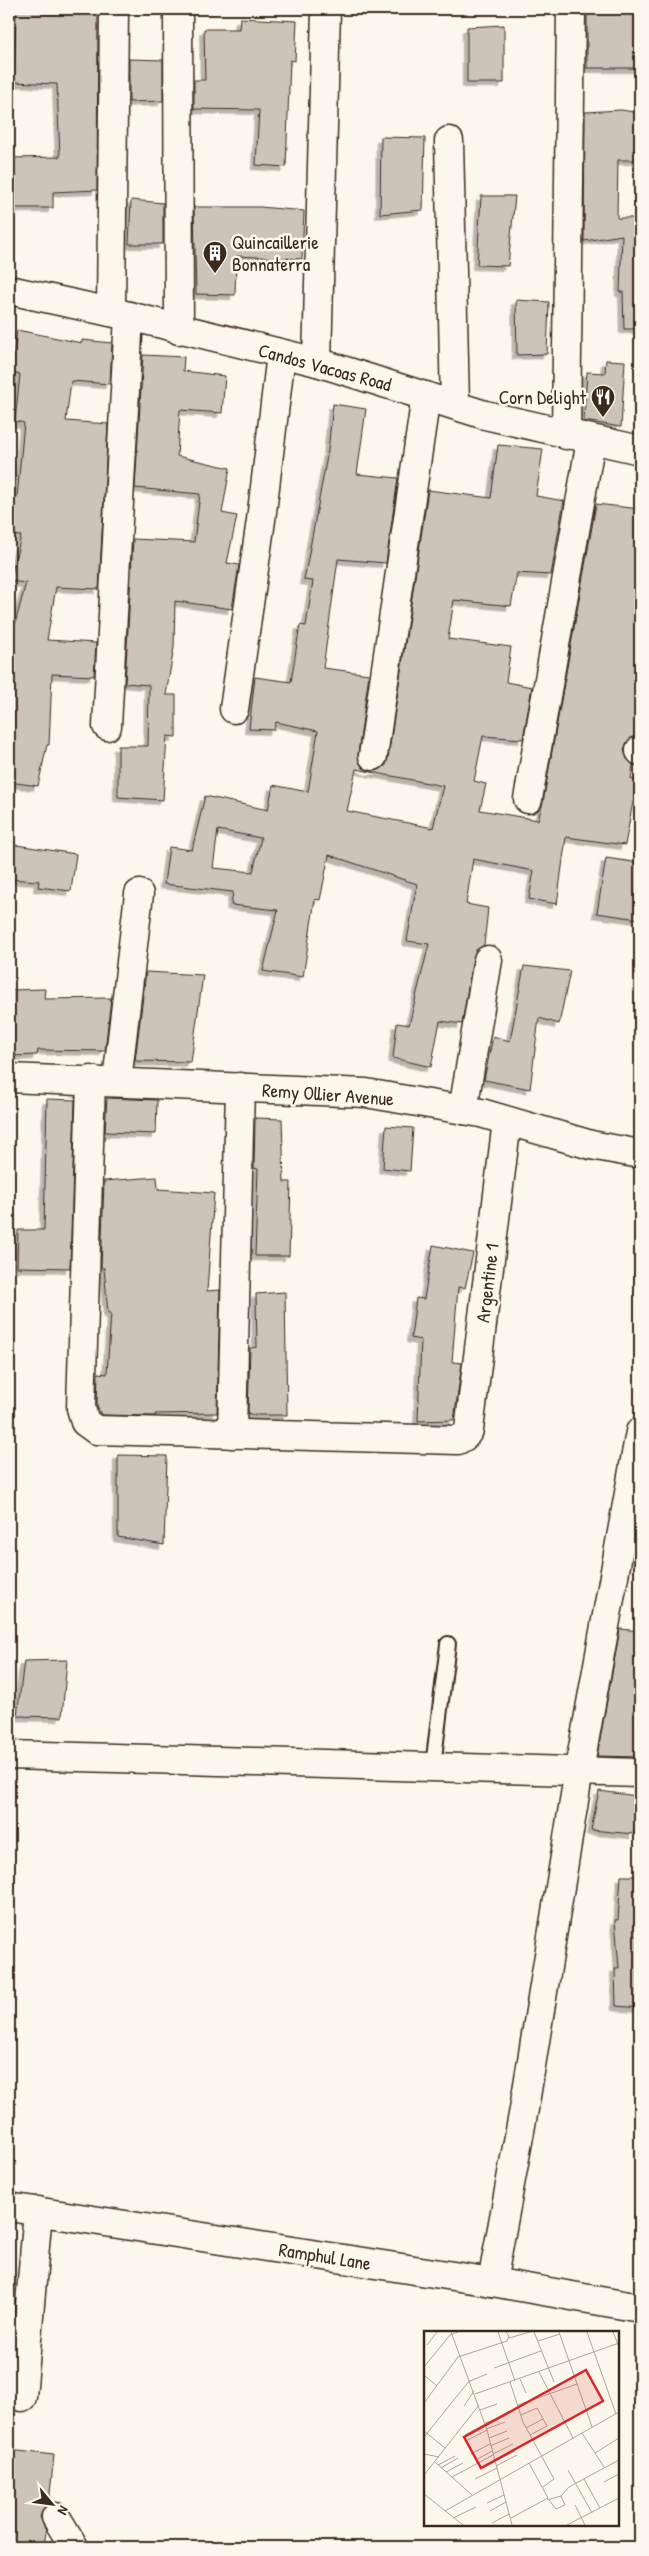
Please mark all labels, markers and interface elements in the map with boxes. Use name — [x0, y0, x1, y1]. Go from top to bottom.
place label: Quincaillerie Bonnaterra — [232, 229, 319, 277]
building icon: Quincaillerie Bonnaterra — [202, 240, 228, 274]
street label: Candos Vacoas Road — [256, 337, 395, 397]
place label: Corn Delight — [499, 384, 586, 410]
restaurant icon: Corn Delight — [590, 384, 616, 418]
street label: Remy Ollier Avenue — [261, 1076, 395, 1112]
street label: Argentine 1 — [469, 1242, 505, 1324]
street label: Ramphul Lane — [277, 2236, 373, 2276]
inset map — [424, 2331, 619, 2526]
north arrow — [28, 2478, 78, 2528]
text: N — [53, 2503, 74, 2519]

